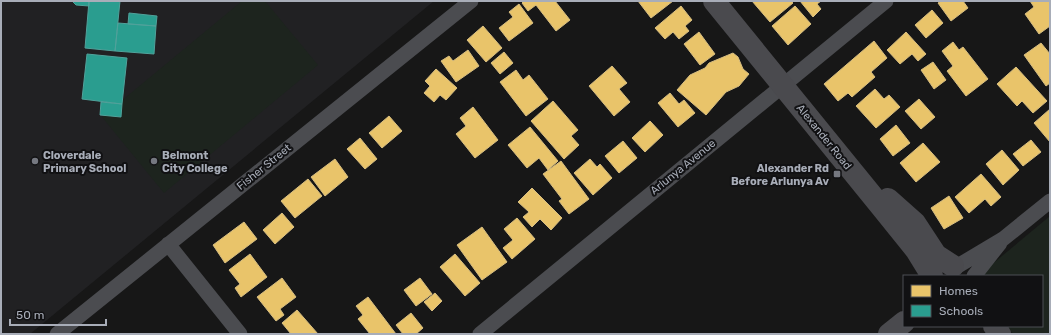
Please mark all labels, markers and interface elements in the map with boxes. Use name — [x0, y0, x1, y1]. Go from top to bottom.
street label: Alexander Road — [794, 102, 854, 172]
street label: Arlunya Avenue — [648, 137, 718, 197]
street label: Fisher Street — [234, 141, 294, 193]
place label: Cloverdale Primary School — [43, 149, 126, 175]
place label: Belmont City College — [162, 149, 228, 175]
marker: Cloverdale Primary School — [30, 156, 40, 166]
marker: Belmont City College — [149, 156, 159, 166]
place label: Alexander Rd Before Arlunya Av — [731, 162, 829, 188]
marker: Alexander Rd Before Arlunya Av — [832, 169, 842, 179]
legend — [903, 275, 1043, 327]
text: Homes — [939, 284, 978, 298]
scale bar — [10, 301, 106, 327]
text: Schools — [939, 304, 983, 318]
text: 50 m — [16, 308, 44, 322]

